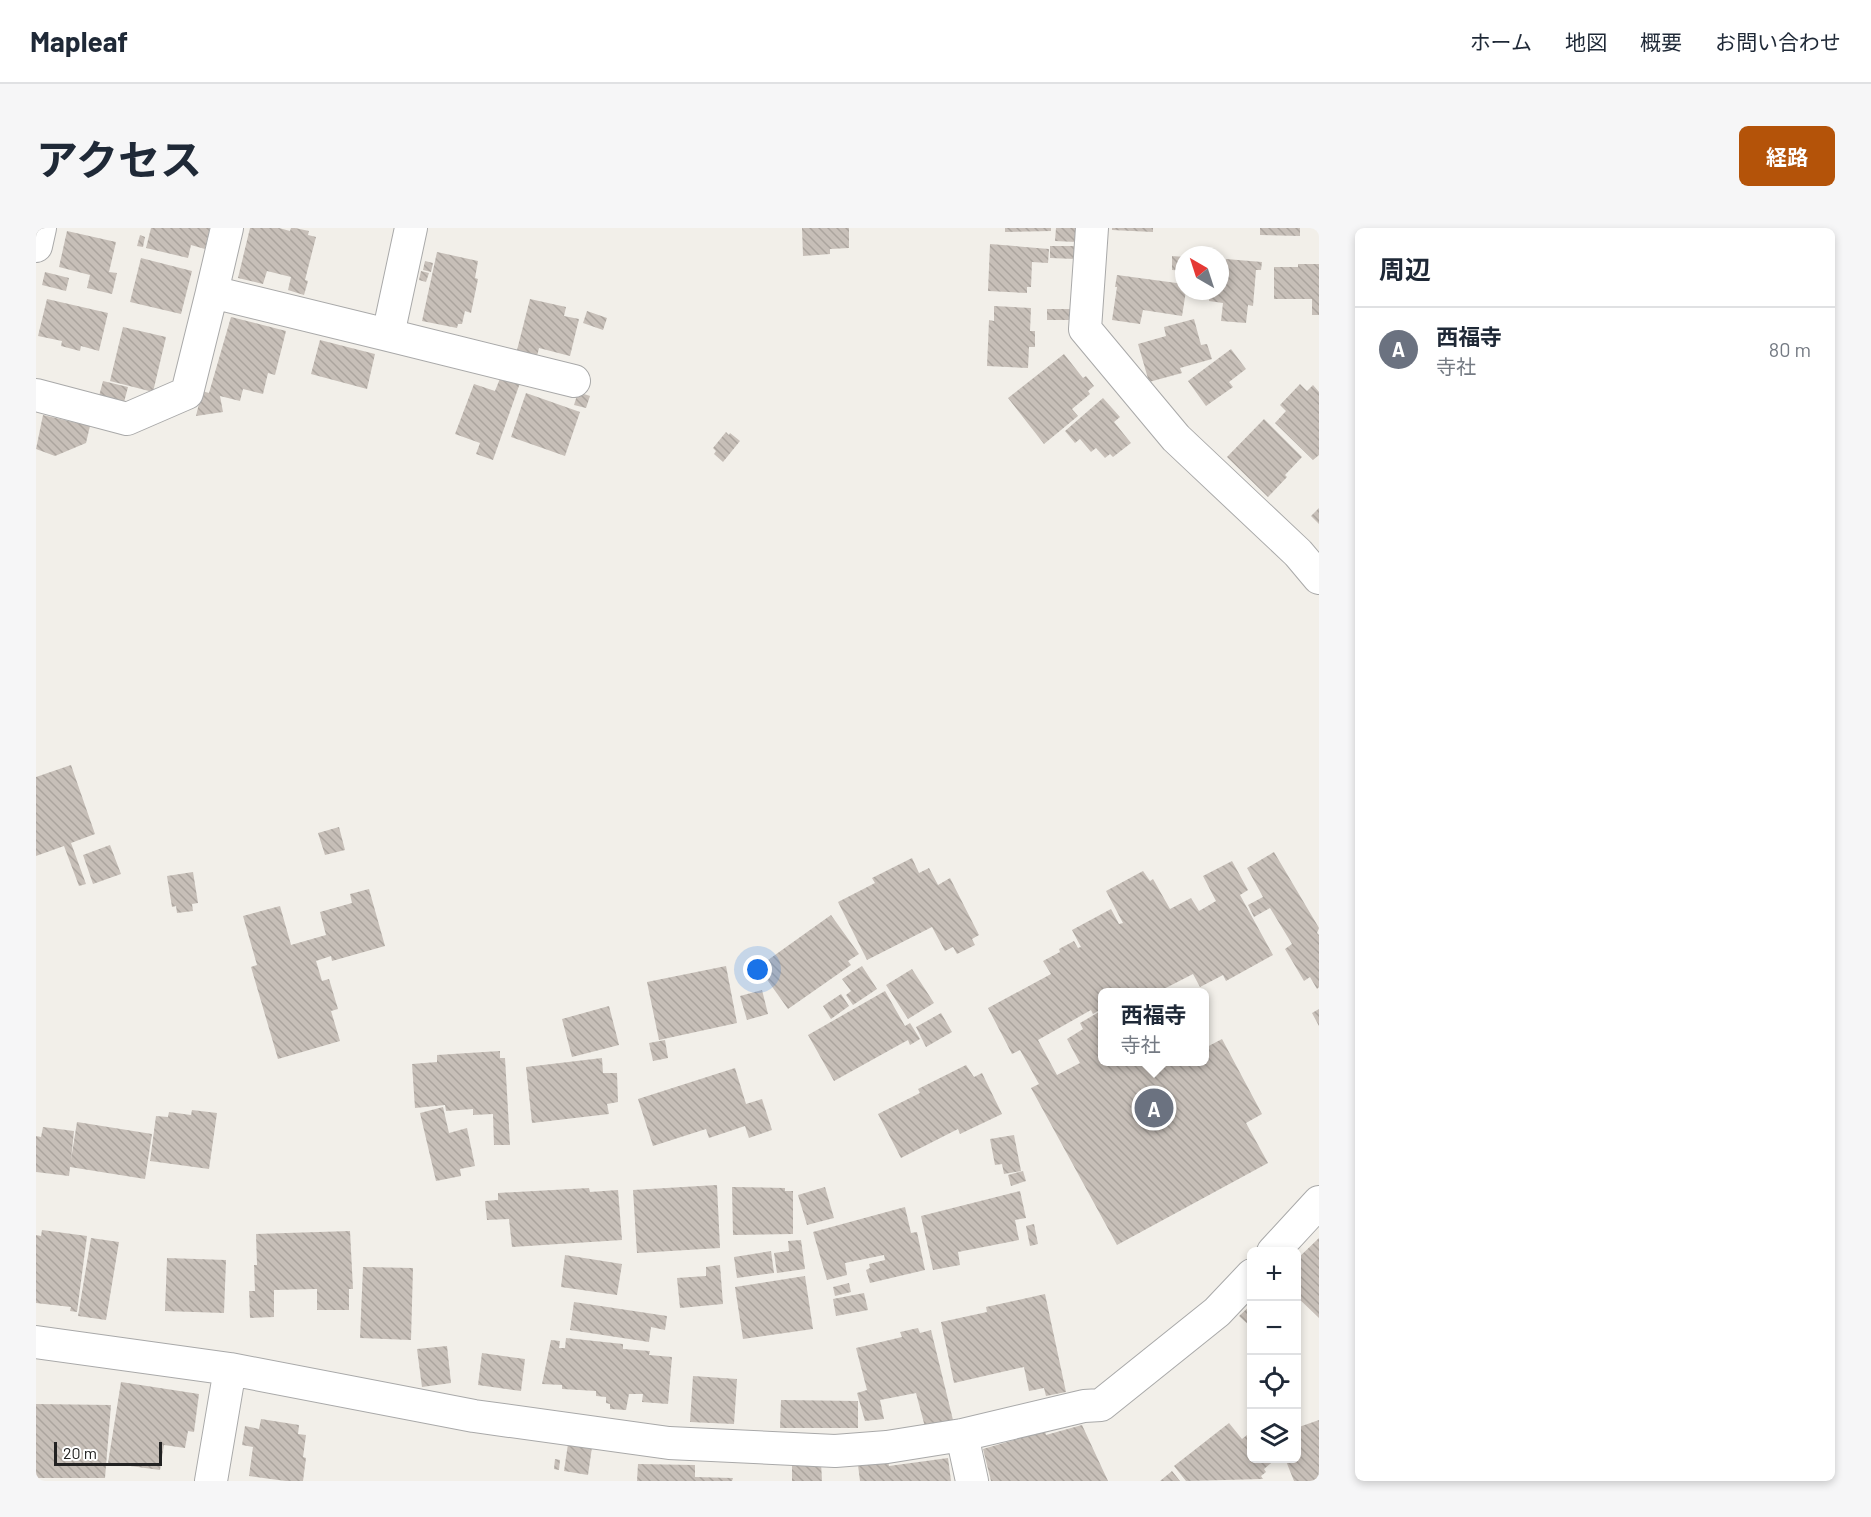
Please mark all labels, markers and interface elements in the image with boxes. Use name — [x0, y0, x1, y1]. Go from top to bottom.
text: Mapleaf — [30, 24, 128, 58]
text: ホーム — [1470, 29, 1532, 54]
text: 地図 — [1565, 29, 1607, 54]
text: 概要 — [1640, 29, 1682, 54]
text: お問い合わせ — [1715, 29, 1841, 54]
button: 経路 — [1739, 126, 1835, 186]
text: アクセス — [36, 133, 202, 183]
north arrow — [1175, 246, 1229, 300]
text: 周辺 — [1379, 253, 1431, 284]
text: 西福寺 — [1436, 323, 1502, 349]
text: A — [1392, 337, 1405, 361]
text: 80 m — [1769, 337, 1811, 361]
text: 寺社 — [1436, 354, 1476, 378]
your location — [743, 955, 772, 984]
popup — [1098, 988, 1209, 1066]
text: 西福寺 — [1120, 1001, 1187, 1027]
text: 寺社 — [1120, 1032, 1160, 1056]
pin: A — [1134, 1086, 1174, 1130]
map controls — [1247, 1247, 1301, 1463]
button: + — [1247, 1247, 1301, 1301]
button: − — [1247, 1301, 1301, 1355]
button: locate — [1247, 1355, 1301, 1409]
button: layers — [1247, 1409, 1301, 1463]
scale bar — [54, 1439, 162, 1466]
text: 20 m — [63, 1443, 97, 1462]

